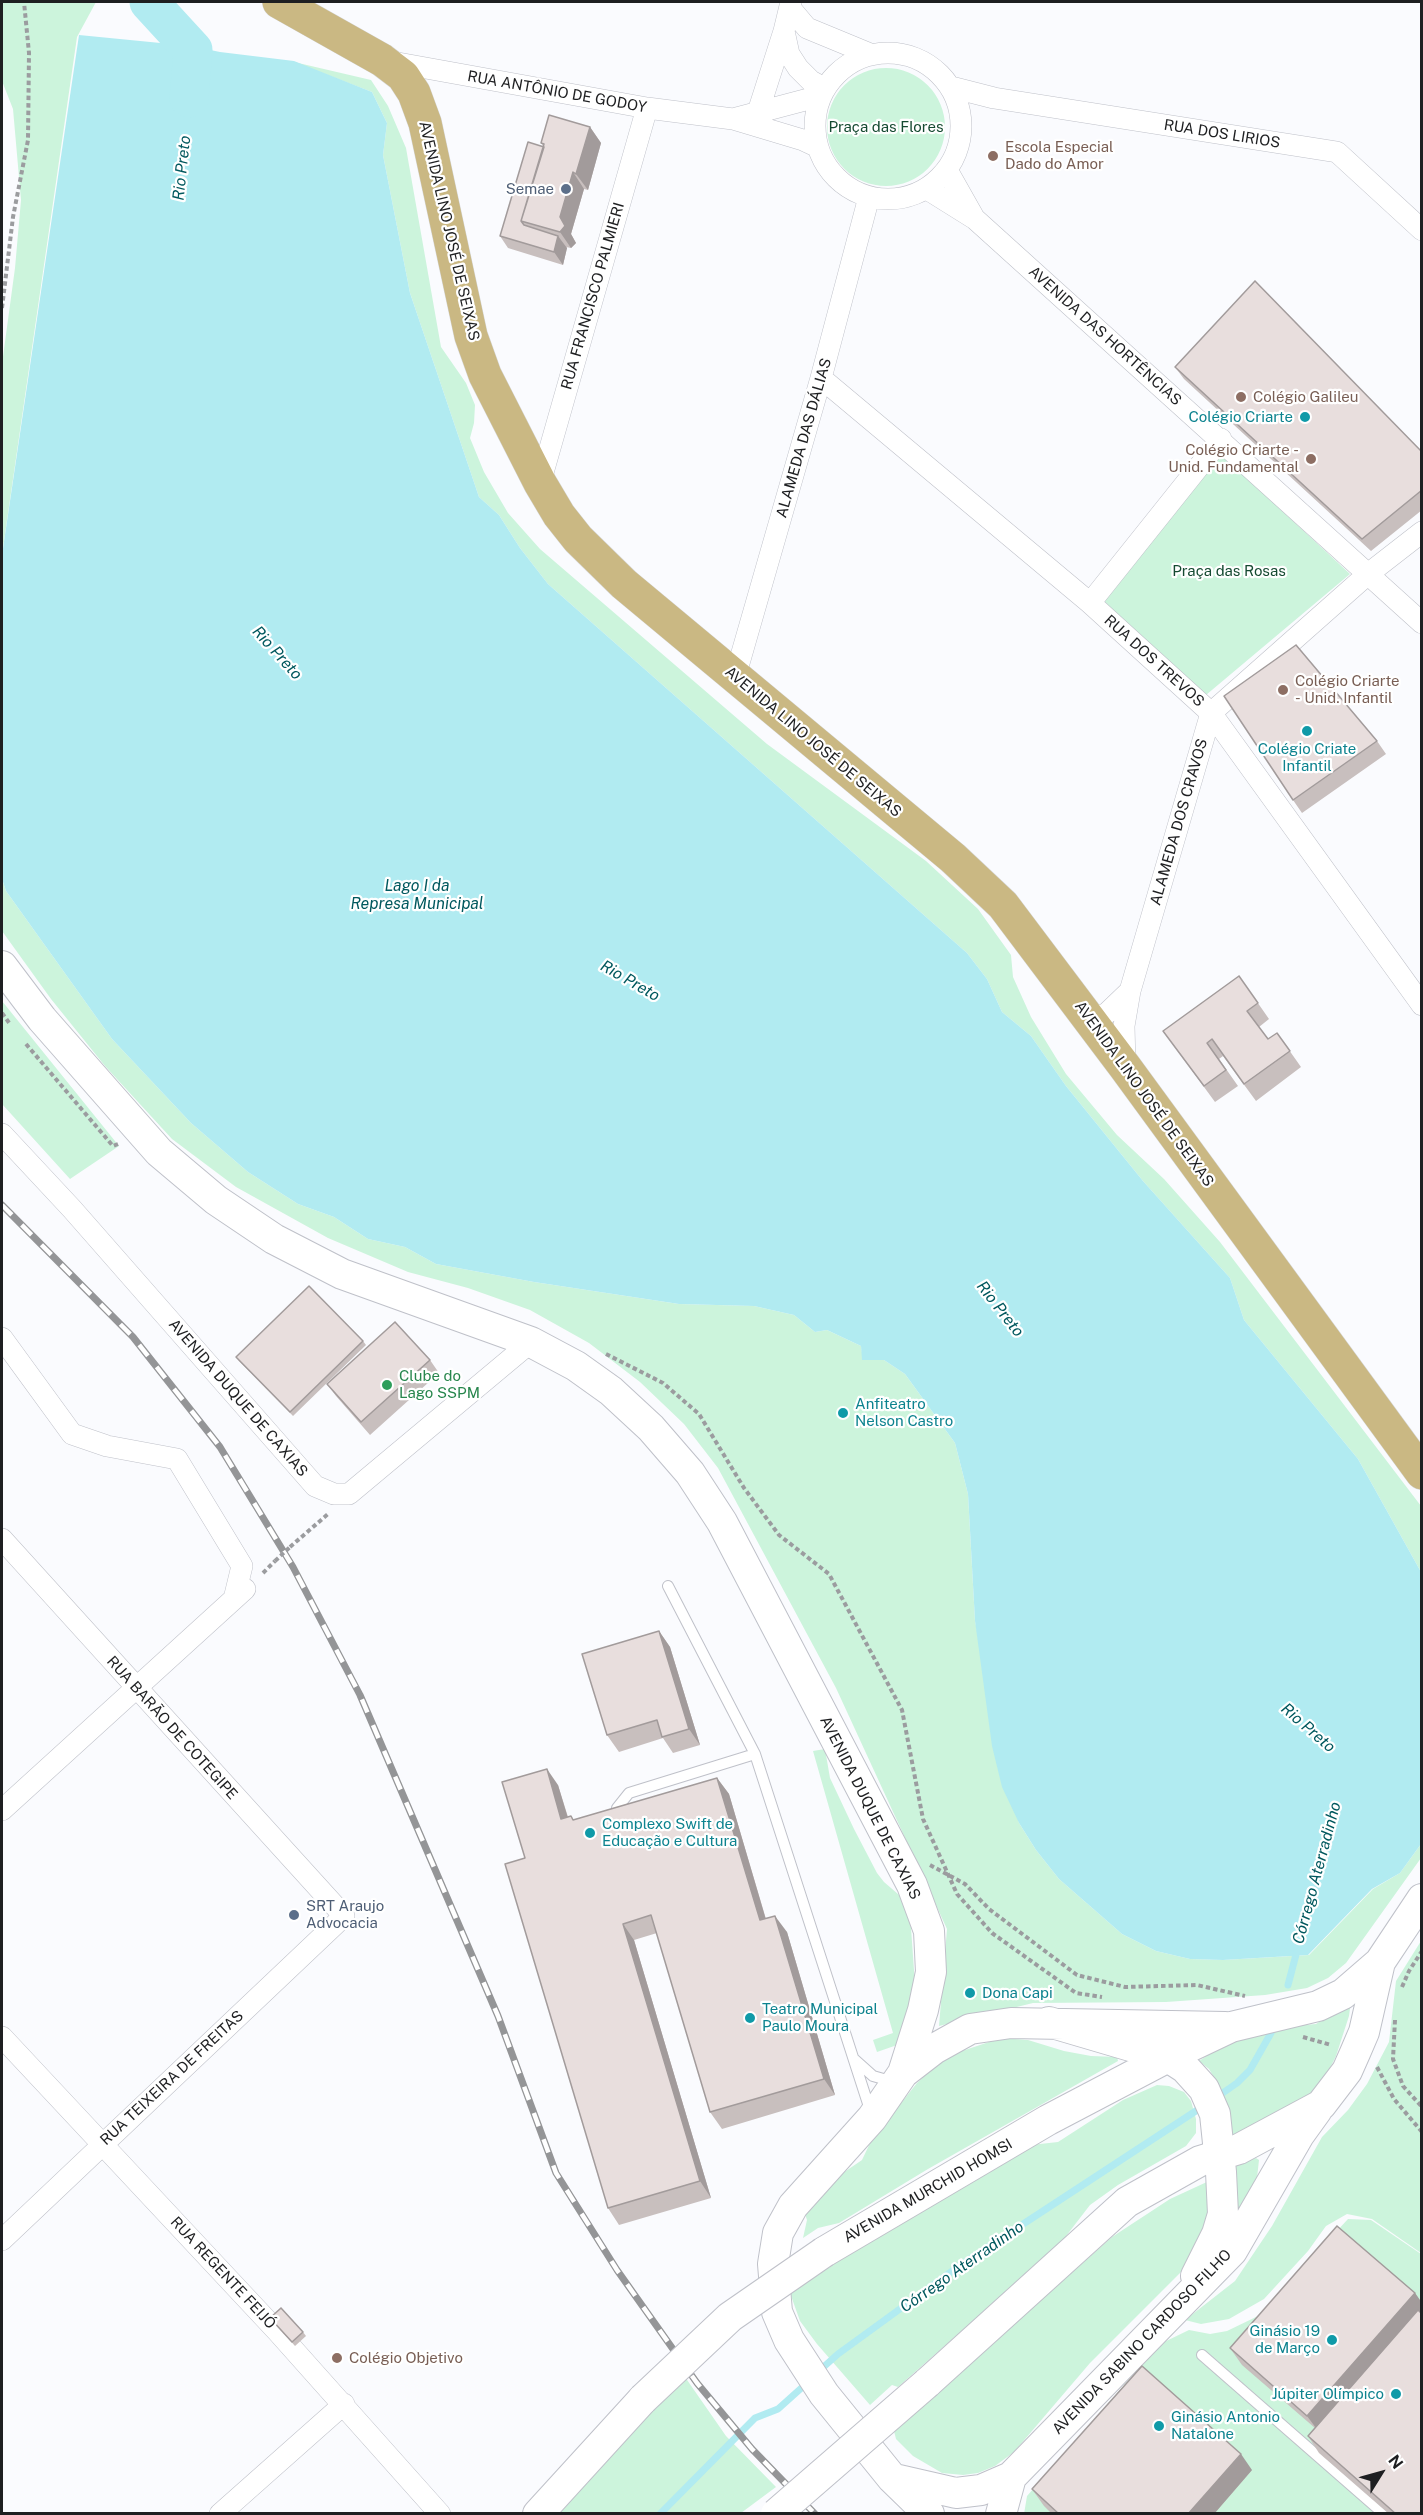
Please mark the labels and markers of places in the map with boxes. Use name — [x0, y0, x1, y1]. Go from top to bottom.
place label: Escola Especial Dado do Amor — [1005, 138, 1114, 173]
marker: Escola Especial Dado do Amor — [986, 149, 1000, 163]
place label: Semae — [506, 180, 554, 198]
marker: Semae — [559, 182, 573, 196]
place label: Colégio Galileu — [1253, 388, 1358, 406]
marker: Colégio Galileu — [1234, 390, 1248, 404]
place label: Colégio Criarte — [1188, 408, 1293, 426]
marker: Colégio Criarte — [1298, 410, 1312, 424]
place label: Colégio Criarte - Unid. Fundamental — [1168, 441, 1299, 476]
marker: Colégio Criarte - Unid. Fundamental — [1304, 452, 1318, 466]
place label: Colégio Criarte - Unid. Infantil — [1295, 672, 1400, 707]
marker: Colégio Criarte - Unid. Infantil — [1276, 683, 1290, 697]
marker: Colégio Criate Infantil — [1300, 724, 1314, 738]
place label: Colégio Criate Infantil — [1258, 740, 1356, 775]
place label: Clube do Lago SSPM — [399, 1367, 480, 1402]
marker: Clube do Lago SSPM — [380, 1378, 394, 1392]
place label: Anfiteatro Nelson Castro — [855, 1395, 953, 1430]
marker: Anfiteatro Nelson Castro — [836, 1406, 850, 1420]
place label: Complexo Swift de Educação e Cultura — [602, 1815, 737, 1850]
marker: Complexo Swift de Educação e Cultura — [583, 1826, 597, 1840]
place label: SRT Araujo Advocacia — [306, 1897, 384, 1932]
marker: SRT Araujo Advocacia — [287, 1908, 301, 1922]
place label: Dona Capi — [982, 1984, 1053, 2002]
marker: Dona Capi — [963, 1986, 977, 2000]
place label: Teatro Municipal Paulo Moura — [762, 2000, 878, 2035]
marker: Teatro Municipal Paulo Moura — [743, 2011, 757, 2025]
place label: Ginásio 19 de Março — [1249, 2322, 1320, 2357]
marker: Ginásio 19 de Março — [1325, 2333, 1339, 2347]
place label: Colégio Objetivo — [349, 2349, 463, 2367]
marker: Colégio Objetivo — [330, 2351, 344, 2365]
place label: Júpiter Olímpico — [1272, 2385, 1384, 2403]
marker: Júpiter Olímpico — [1389, 2387, 1403, 2401]
place label: Ginásio Antonio Natalone — [1171, 2408, 1280, 2443]
marker: Ginásio Antonio Natalone — [1152, 2419, 1166, 2433]

